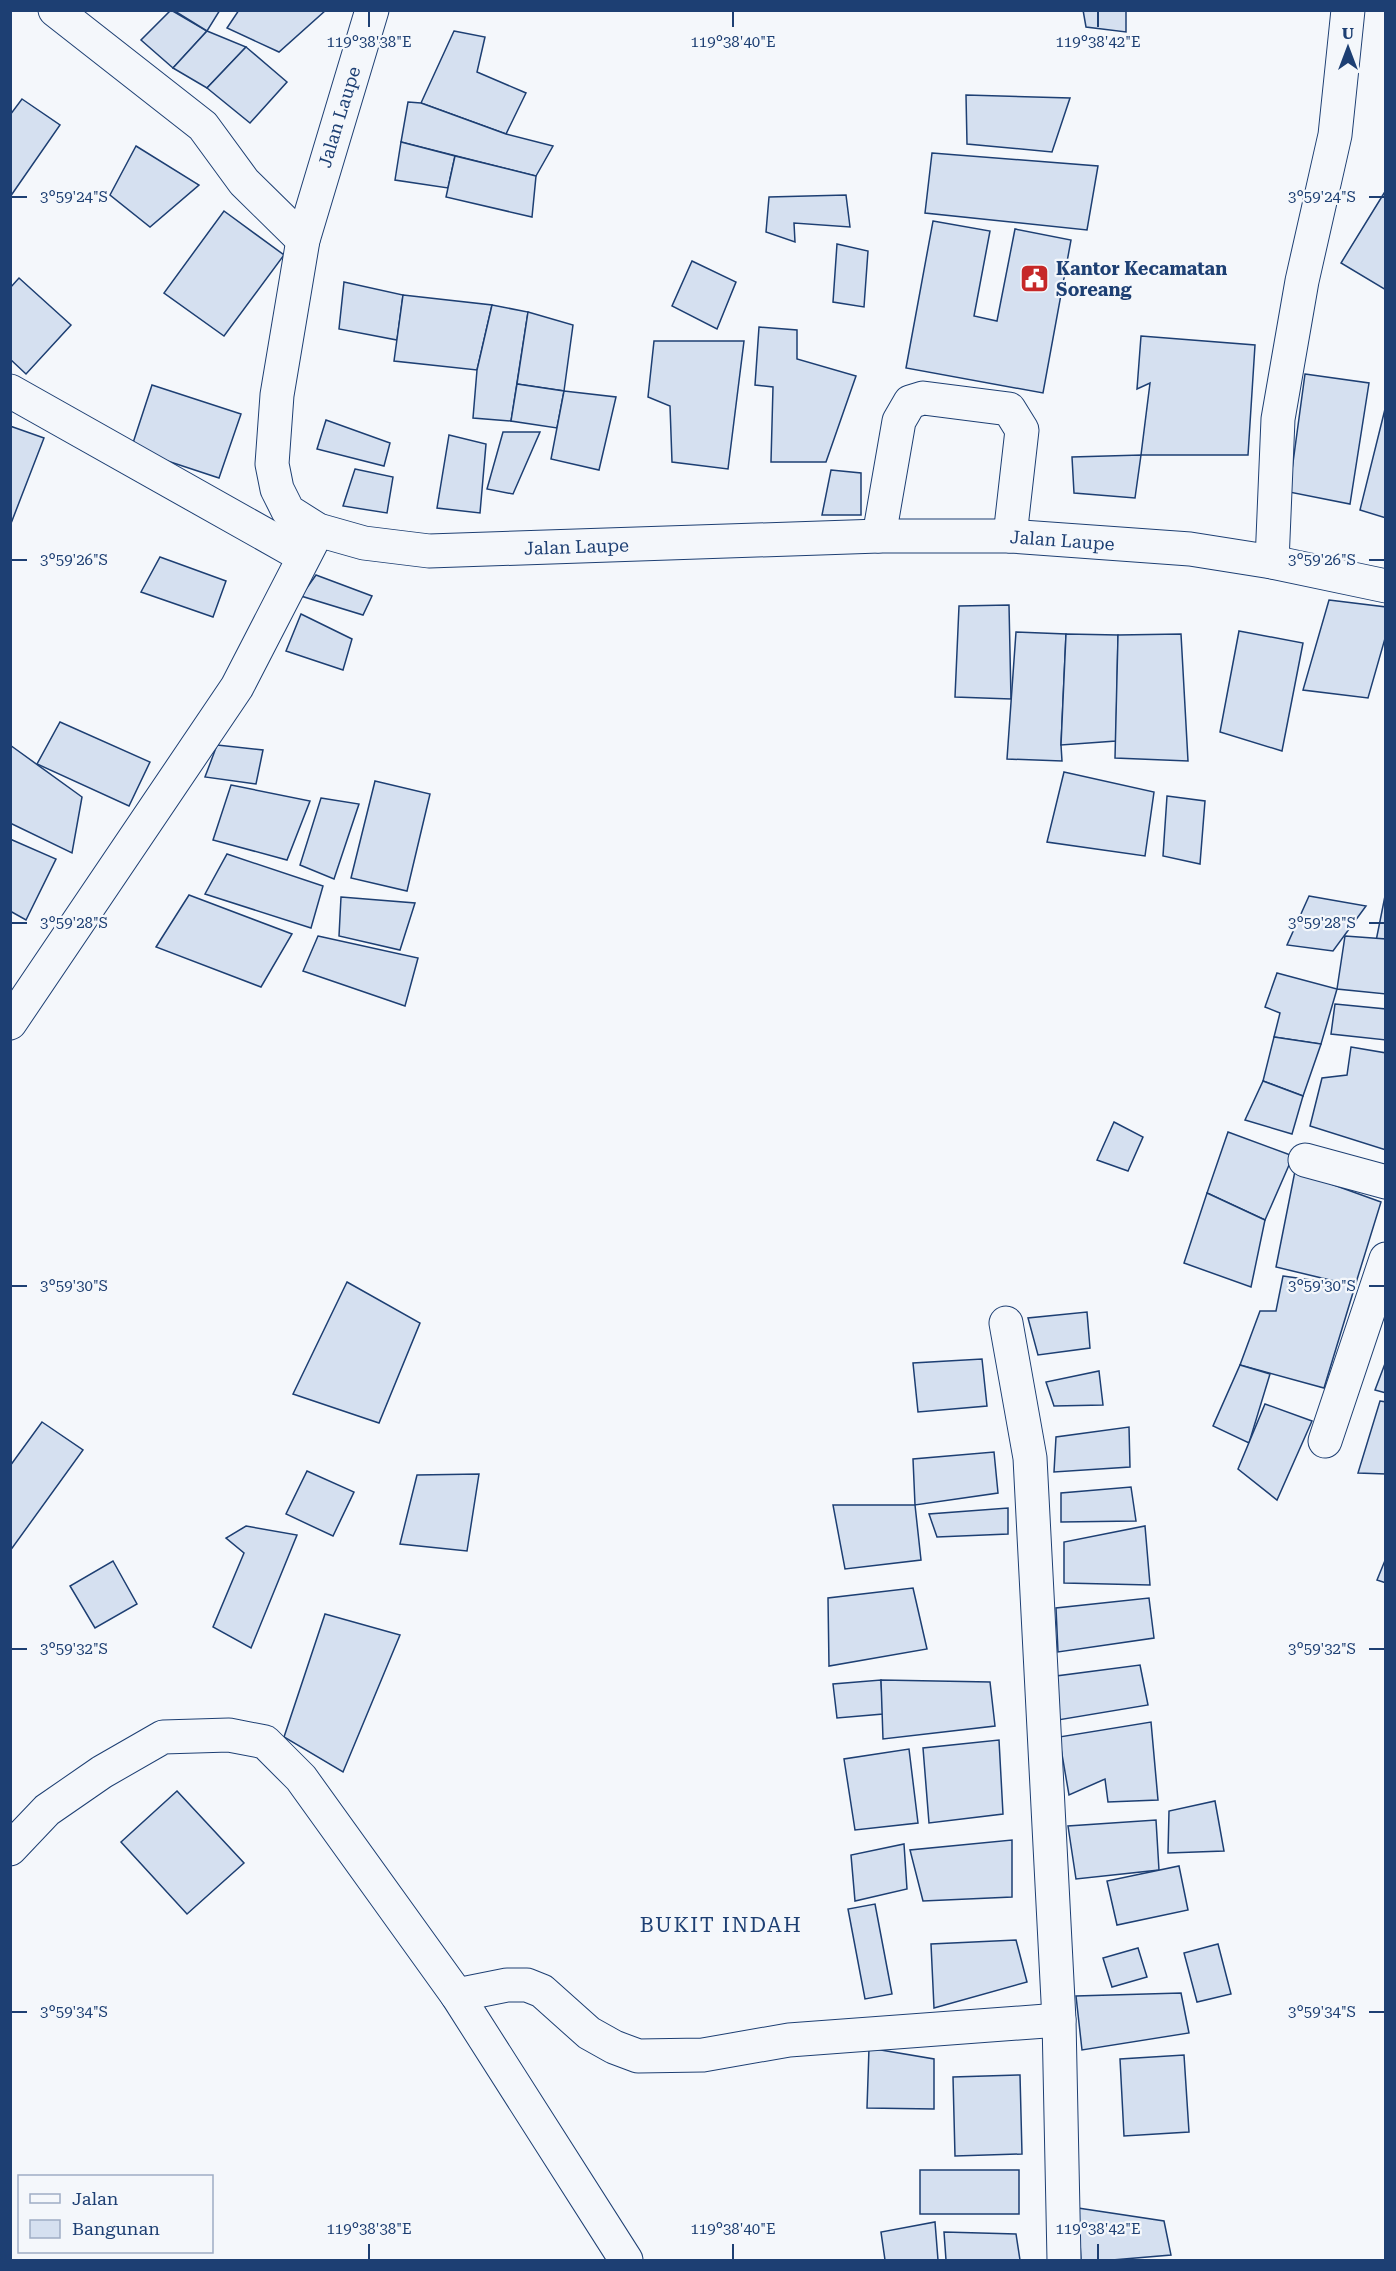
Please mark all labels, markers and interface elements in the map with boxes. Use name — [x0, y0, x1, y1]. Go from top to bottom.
north arrow — [1318, 18, 1378, 78]
text: U — [1342, 24, 1354, 43]
text: 119°38'38"E — [326, 33, 412, 51]
text: 119°38'40"E — [690, 33, 776, 51]
text: 119°38'42"E — [1055, 33, 1141, 51]
street label: Jalan Laupe — [314, 64, 364, 170]
text: 3°59'24"S — [40, 188, 108, 206]
text: 3°59'24"S — [1288, 188, 1356, 206]
place label: Kantor Kecamatan Soreang — [1056, 258, 1227, 300]
public building icon: Kantor Kecamatan Soreang — [1019, 262, 1051, 294]
street label: Jalan Laupe — [1009, 526, 1115, 554]
street label: Jalan Laupe — [524, 534, 629, 558]
text: 3°59'26"S — [40, 551, 108, 569]
text: 3°59'26"S — [1288, 551, 1356, 569]
text: 3°59'28"S — [40, 914, 108, 932]
text: 3°59'28"S — [1288, 914, 1356, 932]
text: 3°59'30"S — [40, 1277, 108, 1295]
text: 3°59'30"S — [1288, 1277, 1356, 1295]
text: 3°59'32"S — [40, 1640, 108, 1658]
text: 3°59'32"S — [1288, 1640, 1356, 1658]
district label: BUKIT INDAH — [640, 1913, 802, 1937]
text: 3°59'34"S — [40, 2003, 108, 2021]
text: 3°59'34"S — [1288, 2003, 1356, 2021]
legend — [18, 2175, 213, 2253]
text: Jalan — [72, 2188, 119, 2209]
text: Bangunan — [72, 2218, 160, 2239]
text: 119°38'38"E — [326, 2220, 412, 2238]
text: 119°38'40"E — [690, 2220, 776, 2238]
text: 119°38'42"E — [1055, 2220, 1141, 2238]

